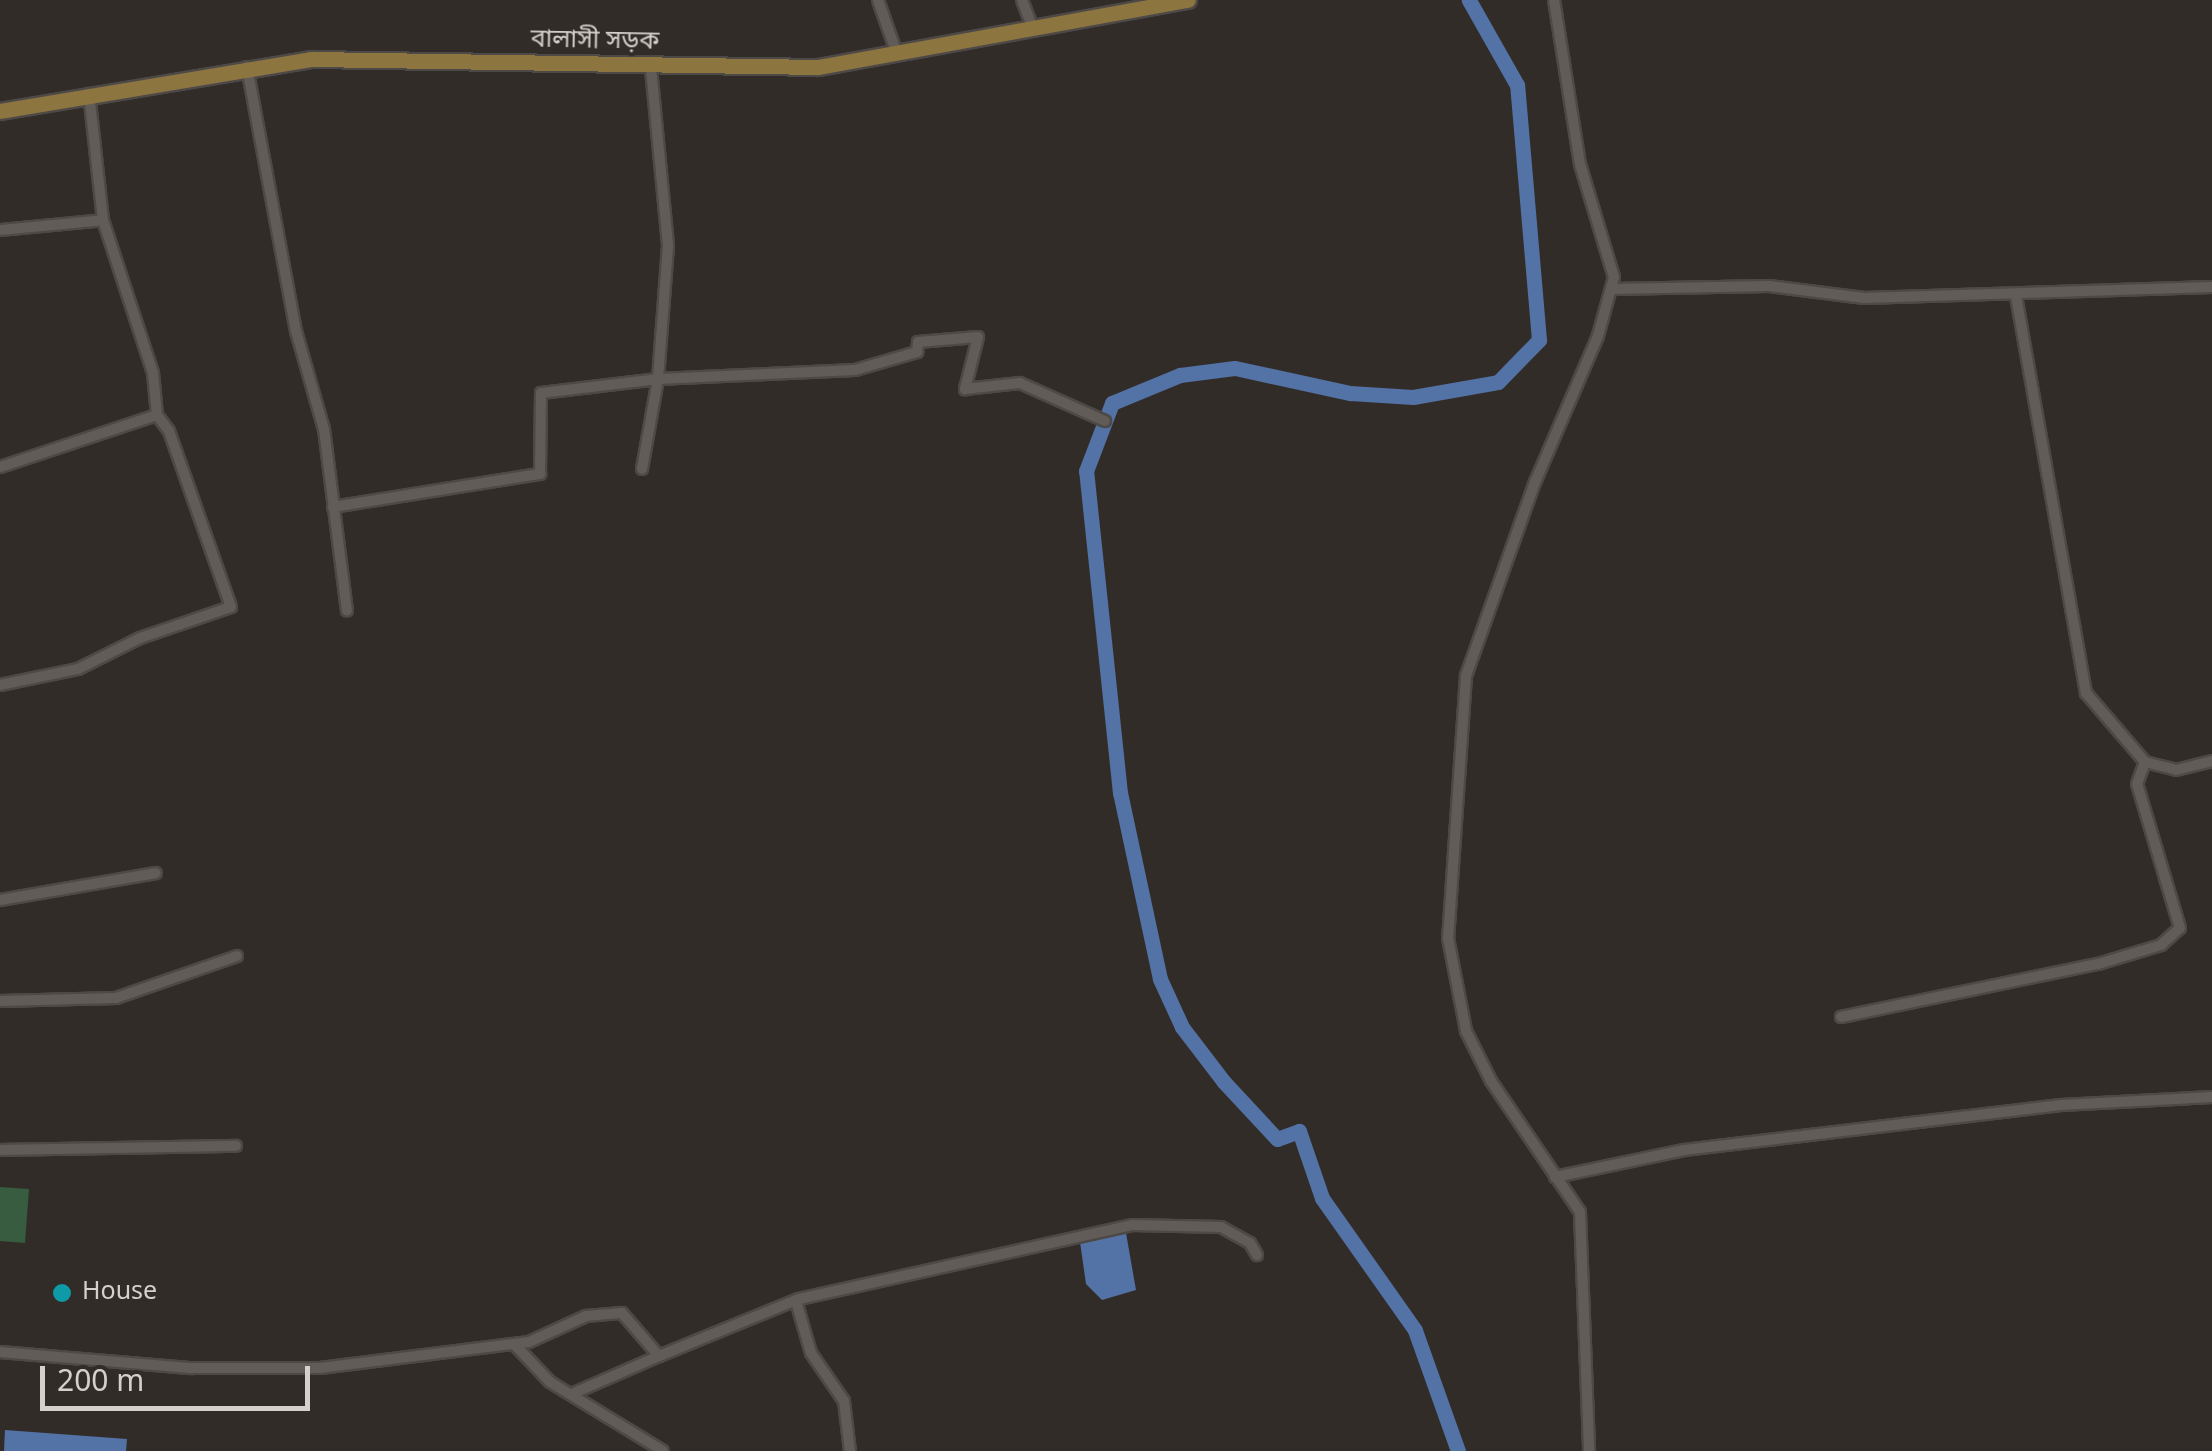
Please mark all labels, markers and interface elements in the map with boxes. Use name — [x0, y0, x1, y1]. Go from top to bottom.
street label: বালাসী সড়ক — [530, 26, 660, 58]
place label: House — [82, 1278, 157, 1308]
marker: House — [51, 1282, 73, 1304]
scale bar — [45, 1346, 315, 1408]
text: 200 m — [57, 1363, 144, 1403]

